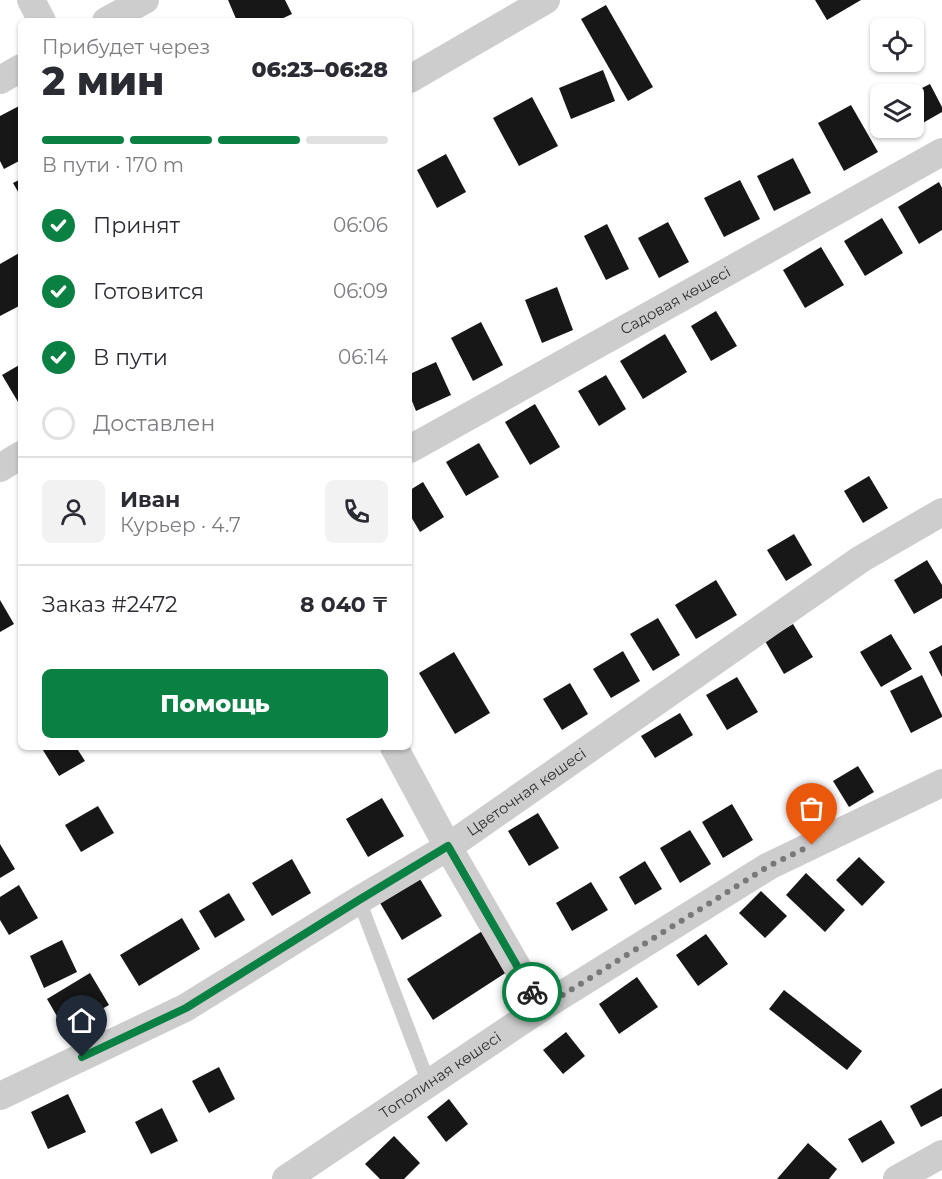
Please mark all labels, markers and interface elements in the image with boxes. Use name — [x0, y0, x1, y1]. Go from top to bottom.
map controls — [870, 18, 924, 138]
button: locate — [870, 18, 924, 72]
text: Прибудет через — [42, 35, 210, 59]
text: 06:23–06:28 — [251, 56, 388, 83]
text: 2 мин — [42, 57, 164, 105]
button: layers — [870, 84, 924, 138]
text: В пути · 170 m — [42, 153, 184, 177]
icon: check — [42, 209, 75, 242]
text: Принят — [93, 212, 180, 239]
text: 06:06 — [333, 213, 388, 237]
street label: Садовая көшесі — [617, 262, 734, 339]
icon: check — [42, 275, 75, 308]
text: Готовится — [93, 278, 204, 305]
text: 06:09 — [333, 279, 388, 303]
icon: check — [42, 341, 75, 374]
text: В пути — [93, 344, 168, 371]
text: 06:14 — [338, 345, 388, 369]
text: Доставлен — [93, 410, 215, 437]
button: person — [42, 480, 105, 543]
button: phone — [325, 480, 388, 543]
text: Иван — [120, 486, 180, 513]
text: Курьер · 4.7 — [120, 513, 241, 537]
text: Заказ #2472 — [42, 591, 178, 618]
text: 8 040 ₸ — [300, 591, 388, 618]
button: Помощь — [42, 669, 388, 738]
street label: Цветочная көшесі — [463, 744, 590, 840]
pin — [786, 783, 837, 845]
icon: bag — [795, 792, 828, 825]
courier — [502, 962, 562, 1022]
icon: bike — [516, 976, 549, 1009]
pin — [56, 995, 107, 1057]
icon: home — [65, 1004, 98, 1037]
street label: Тополиная көшесі — [376, 1027, 505, 1123]

